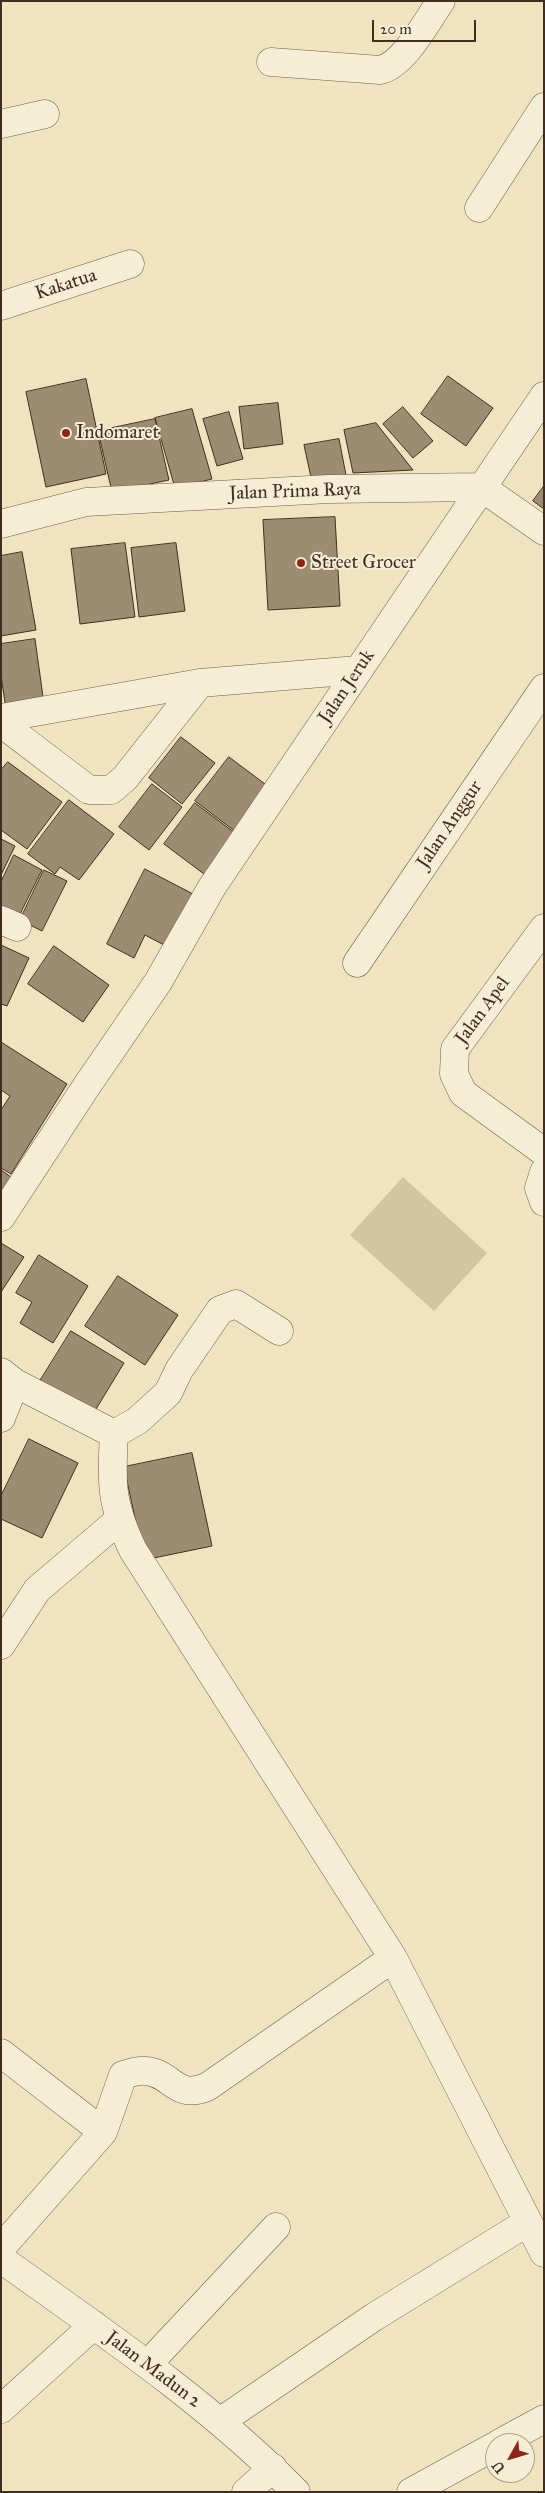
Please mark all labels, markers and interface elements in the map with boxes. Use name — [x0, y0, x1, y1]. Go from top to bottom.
scale bar — [375, 10, 479, 42]
text: 20 m — [380, 20, 412, 38]
street label: Kakatua — [32, 264, 100, 306]
place label: Indomaret — [76, 422, 159, 444]
marker: Indomaret — [60, 427, 72, 439]
street label: Jalan Prima Raya — [229, 478, 361, 506]
place label: Street Grocer — [311, 552, 416, 574]
marker: Street Grocer — [295, 557, 307, 569]
street label: Jalan Jeruk — [314, 646, 380, 728]
street label: Jalan Anggur — [412, 777, 488, 873]
street label: Jalan Apel — [451, 973, 515, 1049]
street label: Jalan Madun 2 — [101, 2327, 205, 2413]
north arrow — [485, 2433, 535, 2483]
text: U — [489, 2457, 509, 2477]

